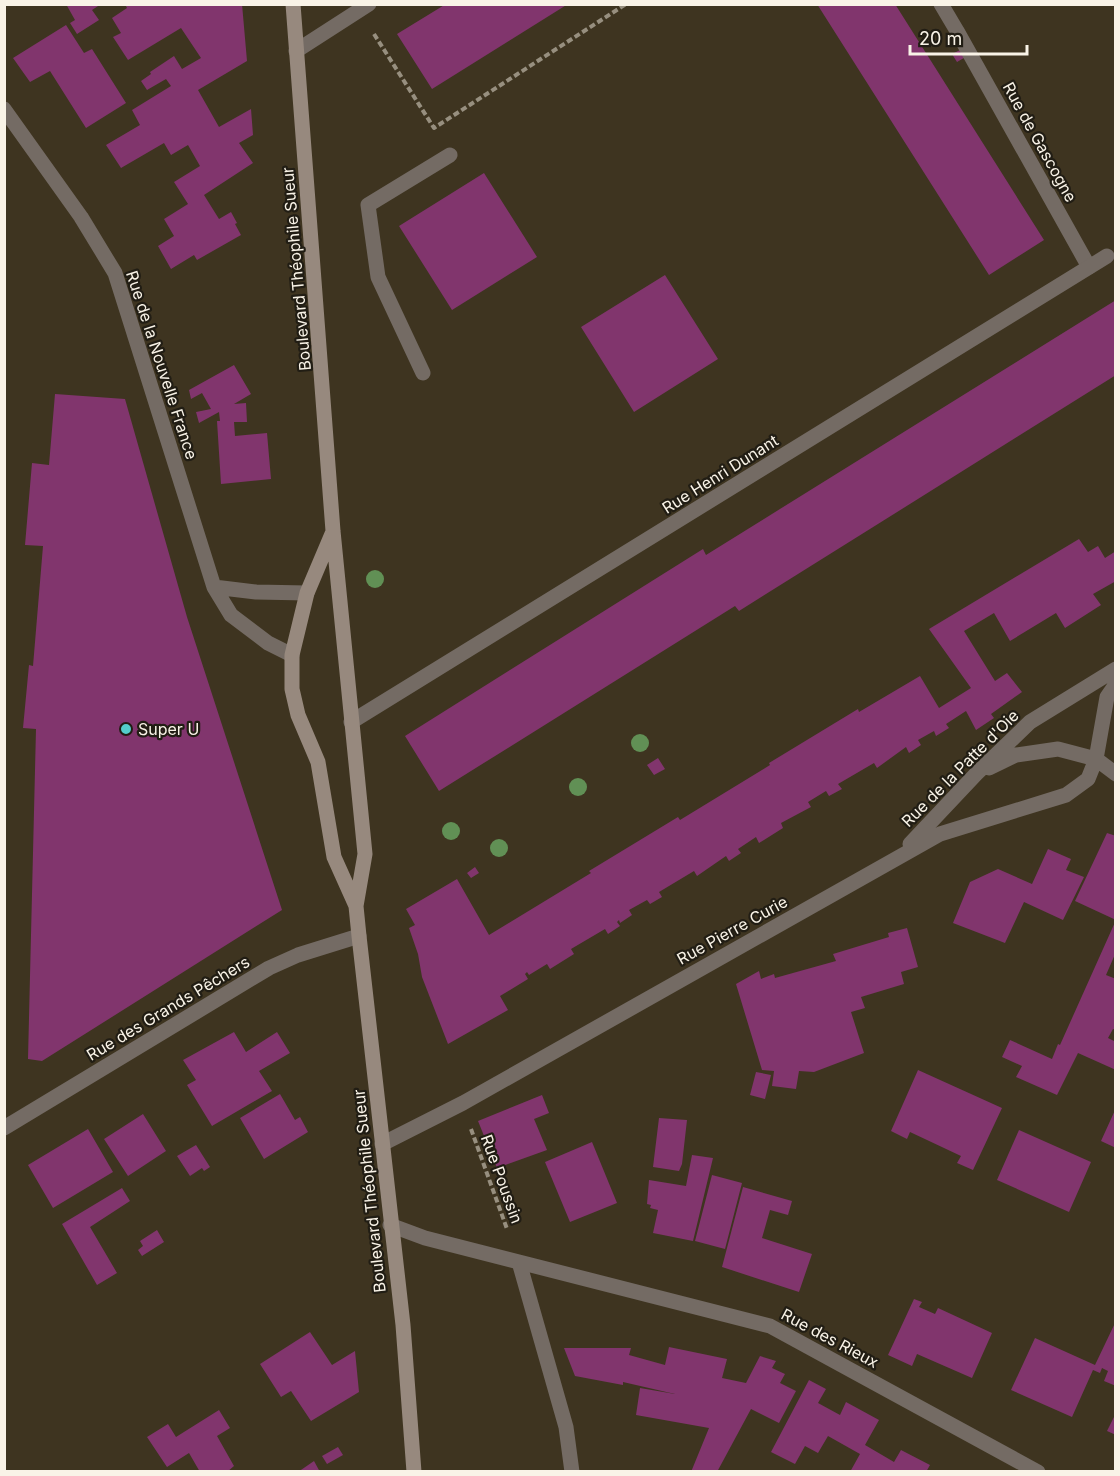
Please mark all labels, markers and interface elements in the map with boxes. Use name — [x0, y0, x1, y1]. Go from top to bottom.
scale bar — [910, 18, 1027, 56]
text: 20 m — [919, 28, 962, 49]
street label: Rue de Gascogne — [999, 79, 1081, 205]
street label: Boulevard Théophile Sueur — [277, 166, 315, 372]
street label: Rue de la Nouvelle France — [122, 268, 202, 462]
street label: Rue Henri Dunant — [658, 430, 782, 518]
street label: Rue de la Patte d'Oie — [897, 705, 1023, 831]
place label: Super U — [138, 719, 199, 739]
marker: Super U — [119, 722, 133, 736]
street label: Rue Pierre Curie — [673, 891, 791, 969]
street label: Rue des Grands Pêchers — [83, 951, 253, 1065]
street label: Boulevard Théophile Sueur — [348, 1088, 390, 1294]
street label: Rue Poussin — [477, 1132, 527, 1226]
street label: Rue des Rieux — [778, 1304, 882, 1372]

